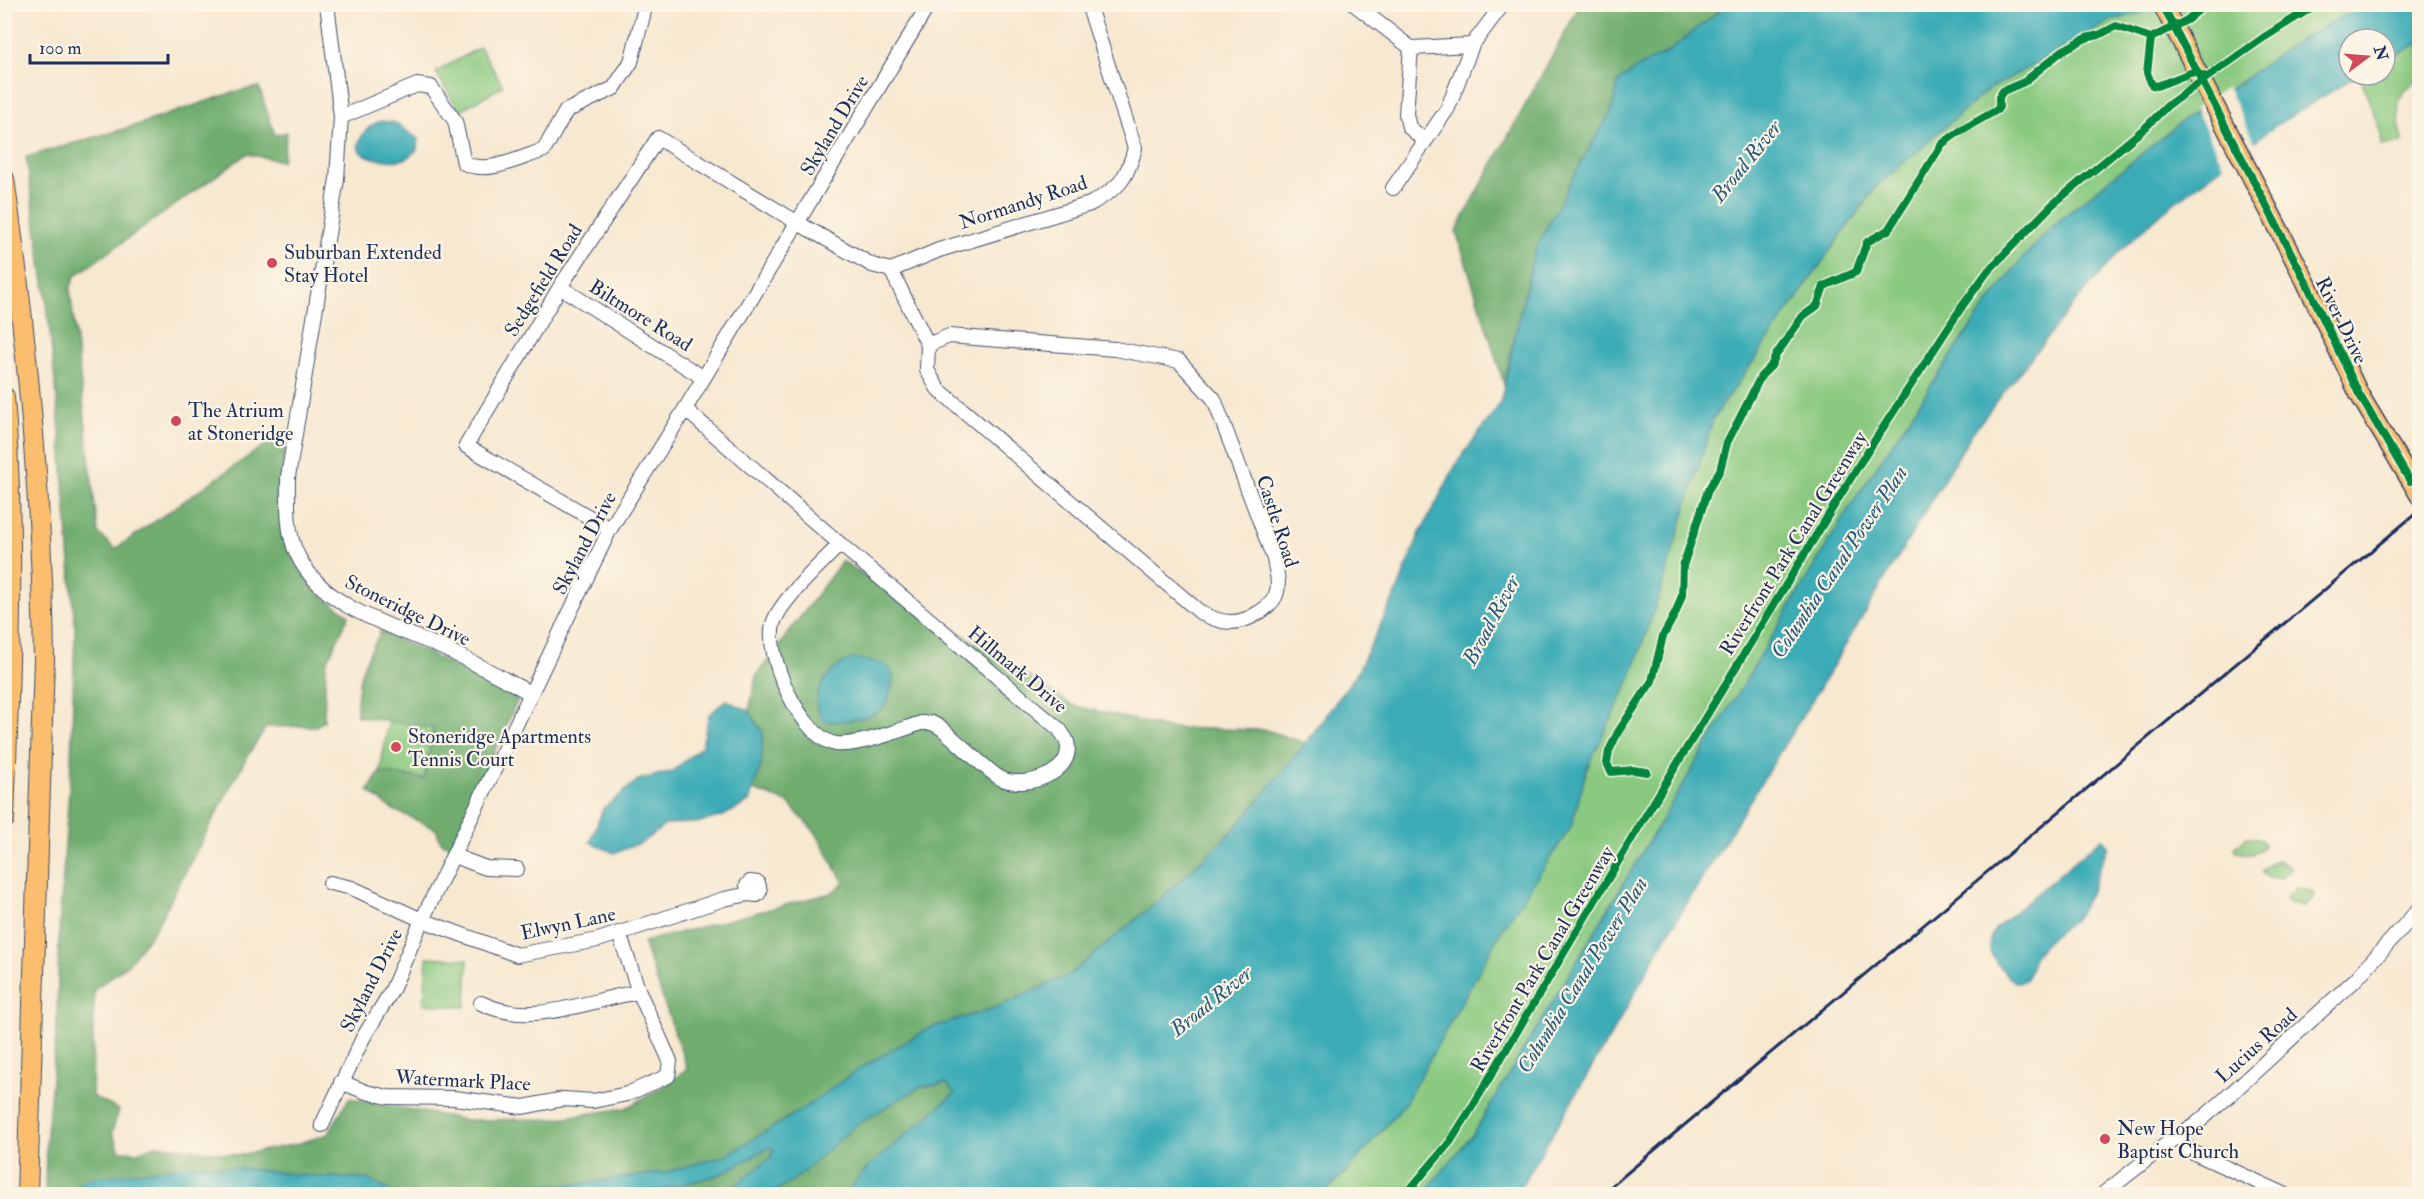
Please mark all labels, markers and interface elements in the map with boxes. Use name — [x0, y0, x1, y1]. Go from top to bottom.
scale bar — [30, 27, 168, 65]
north arrow — [2337, 27, 2397, 87]
text: 100 m — [39, 37, 82, 60]
text: N — [2369, 43, 2392, 63]
street label: Skyland Drive — [795, 70, 874, 180]
water label: Broad River — [1704, 114, 1788, 209]
street label: Normandy Road — [956, 170, 1090, 235]
street label: Sedgefield Road — [499, 219, 588, 341]
place label: Suburban Extended Stay Hotel — [284, 240, 442, 288]
marker: Suburban Extended Stay Hotel — [265, 256, 279, 270]
street label: River Drive — [2310, 273, 2373, 368]
street label: Biltmore Road — [585, 274, 697, 357]
place label: The Atrium at Stoneridge — [188, 398, 293, 446]
marker: The Atrium at Stoneridge — [169, 414, 183, 428]
street label: Riverfront Park Canal Greenway — [1714, 426, 1873, 660]
water label: Columbia Canal Power Plan — [1765, 461, 1914, 664]
street label: Castle Road — [1251, 472, 1304, 571]
street label: Skyland Drive — [547, 488, 622, 599]
street label: Stoneridge Drive — [341, 569, 475, 652]
water label: Broad River — [1456, 570, 1527, 671]
street label: Hillmark Drive — [963, 620, 1073, 718]
place label: Stoneridge Apartments Tennis Court — [408, 724, 591, 772]
marker: Stoneridge Apartments Tennis Court — [389, 740, 403, 754]
street label: Riverfront Park Canal Greenway — [1465, 841, 1621, 1077]
water label: Columbia Canal Power Plan — [1511, 872, 1654, 1078]
street label: Elwyn Lane — [518, 901, 618, 946]
street label: Skyland Drive — [335, 924, 408, 1036]
water label: Broad River — [1164, 959, 1259, 1043]
street label: Lucius Road — [2210, 1002, 2302, 1089]
street label: Watermark Place — [394, 1064, 531, 1097]
place label: New Hope Baptist Church — [2117, 1116, 2240, 1165]
marker: New Hope Baptist Church — [2098, 1132, 2112, 1146]

